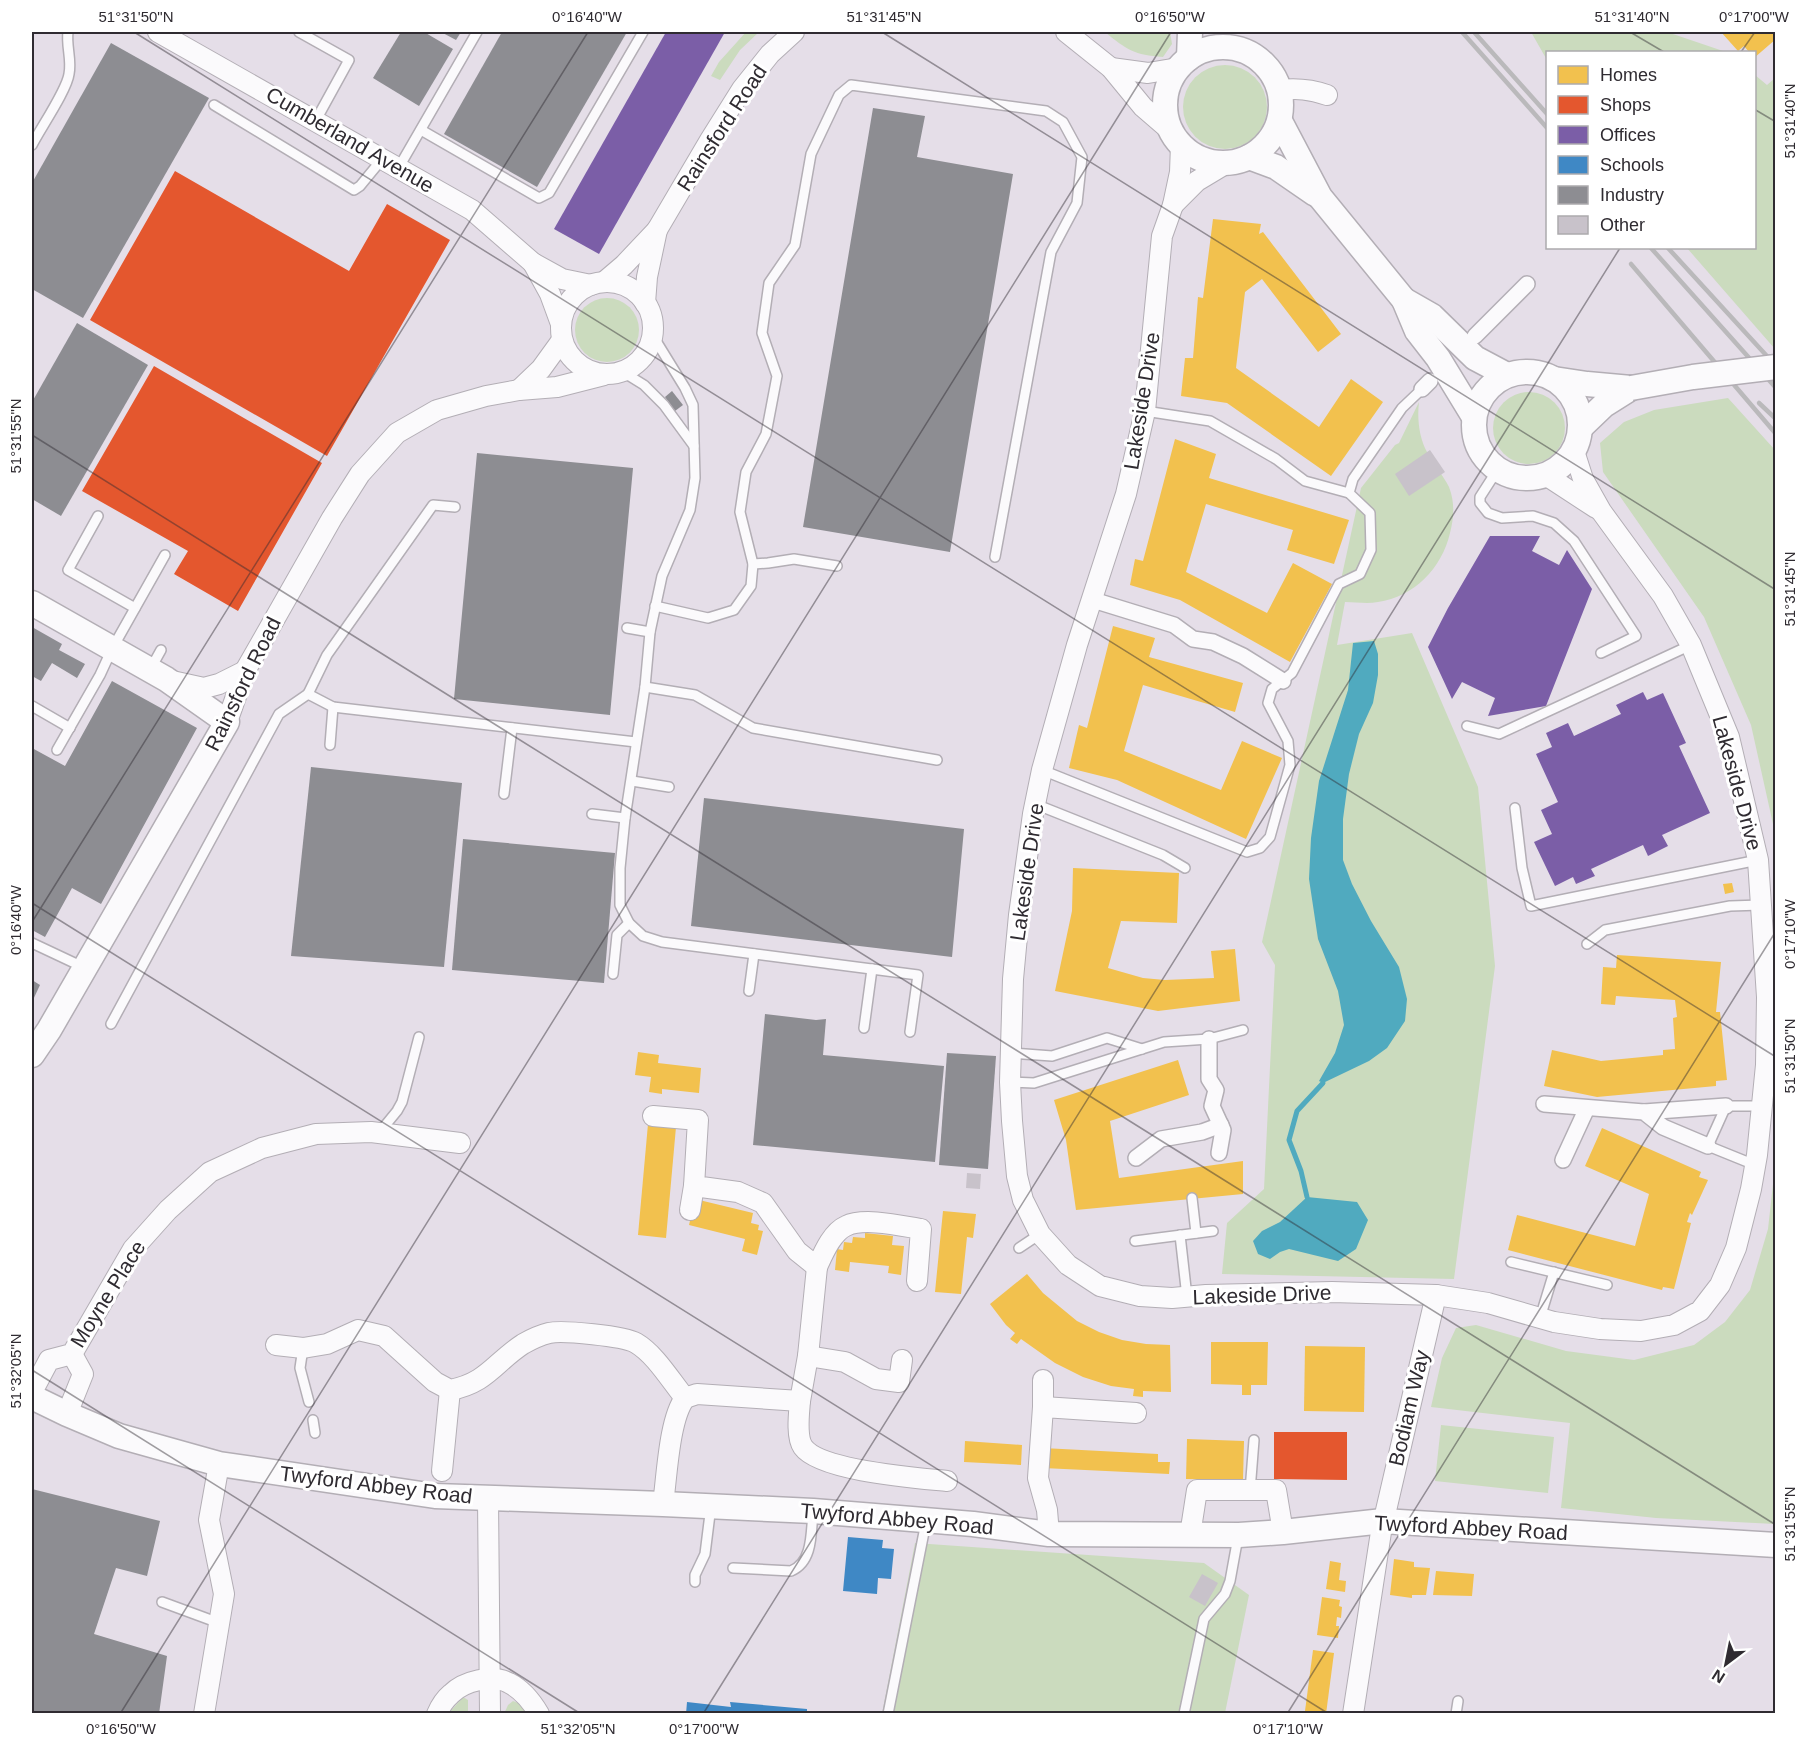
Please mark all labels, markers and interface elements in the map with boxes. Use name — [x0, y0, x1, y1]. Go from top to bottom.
text: 51°31'50"N — [98, 8, 174, 25]
text: 0°16'40"W — [552, 8, 623, 25]
text: 51°31'45"N — [846, 8, 922, 25]
text: 0°16'50"W — [1135, 8, 1206, 25]
text: 51°31'40"N — [1594, 8, 1670, 25]
text: 0°17'00"W — [1719, 8, 1790, 25]
legend — [1546, 51, 1756, 249]
street label: Rainsford Road — [672, 60, 771, 195]
text: Homes — [1600, 65, 1657, 85]
street label: Cumberland Avenue — [262, 82, 438, 197]
text: 51°31'40"N — [1781, 83, 1798, 159]
text: Shops — [1600, 95, 1651, 115]
text: Offices — [1600, 125, 1656, 145]
text: Schools — [1600, 155, 1664, 175]
text: Industry — [1600, 185, 1664, 205]
text: Other — [1600, 215, 1645, 235]
street label: Lakeside Drive — [1119, 331, 1164, 471]
text: 51°31'55"N — [7, 398, 24, 474]
text: 51°31'45"N — [1781, 551, 1798, 627]
street label: Rainsford Road — [200, 613, 285, 754]
street label: Lakeside Drive — [1708, 713, 1767, 853]
street label: Lakeside Drive — [1005, 802, 1048, 942]
text: 0°16'40"W — [7, 884, 24, 955]
text: 0°17'10"W — [1781, 898, 1798, 969]
text: 51°31'50"N — [1781, 1018, 1798, 1094]
street label: Moyne Place — [66, 1236, 149, 1351]
street label: Lakeside Drive — [1192, 1281, 1332, 1308]
text: 51°32'05"N — [7, 1333, 24, 1409]
street label: Bodiam Way — [1384, 1347, 1433, 1468]
street label: Twyford Abbey Road — [278, 1461, 474, 1508]
text: 51°31'55"N — [1781, 1486, 1798, 1562]
street label: Twyford Abbey Road — [800, 1499, 995, 1538]
street label: Twyford Abbey Road — [1374, 1511, 1568, 1544]
north arrow — [1696, 1634, 1756, 1694]
text: N — [1709, 1666, 1728, 1687]
text: 0°16'50"W — [86, 1720, 157, 1737]
text: 51°32'05"N — [540, 1720, 616, 1737]
text: 0°17'00"W — [669, 1720, 740, 1737]
text: 0°17'10"W — [1253, 1720, 1324, 1737]

